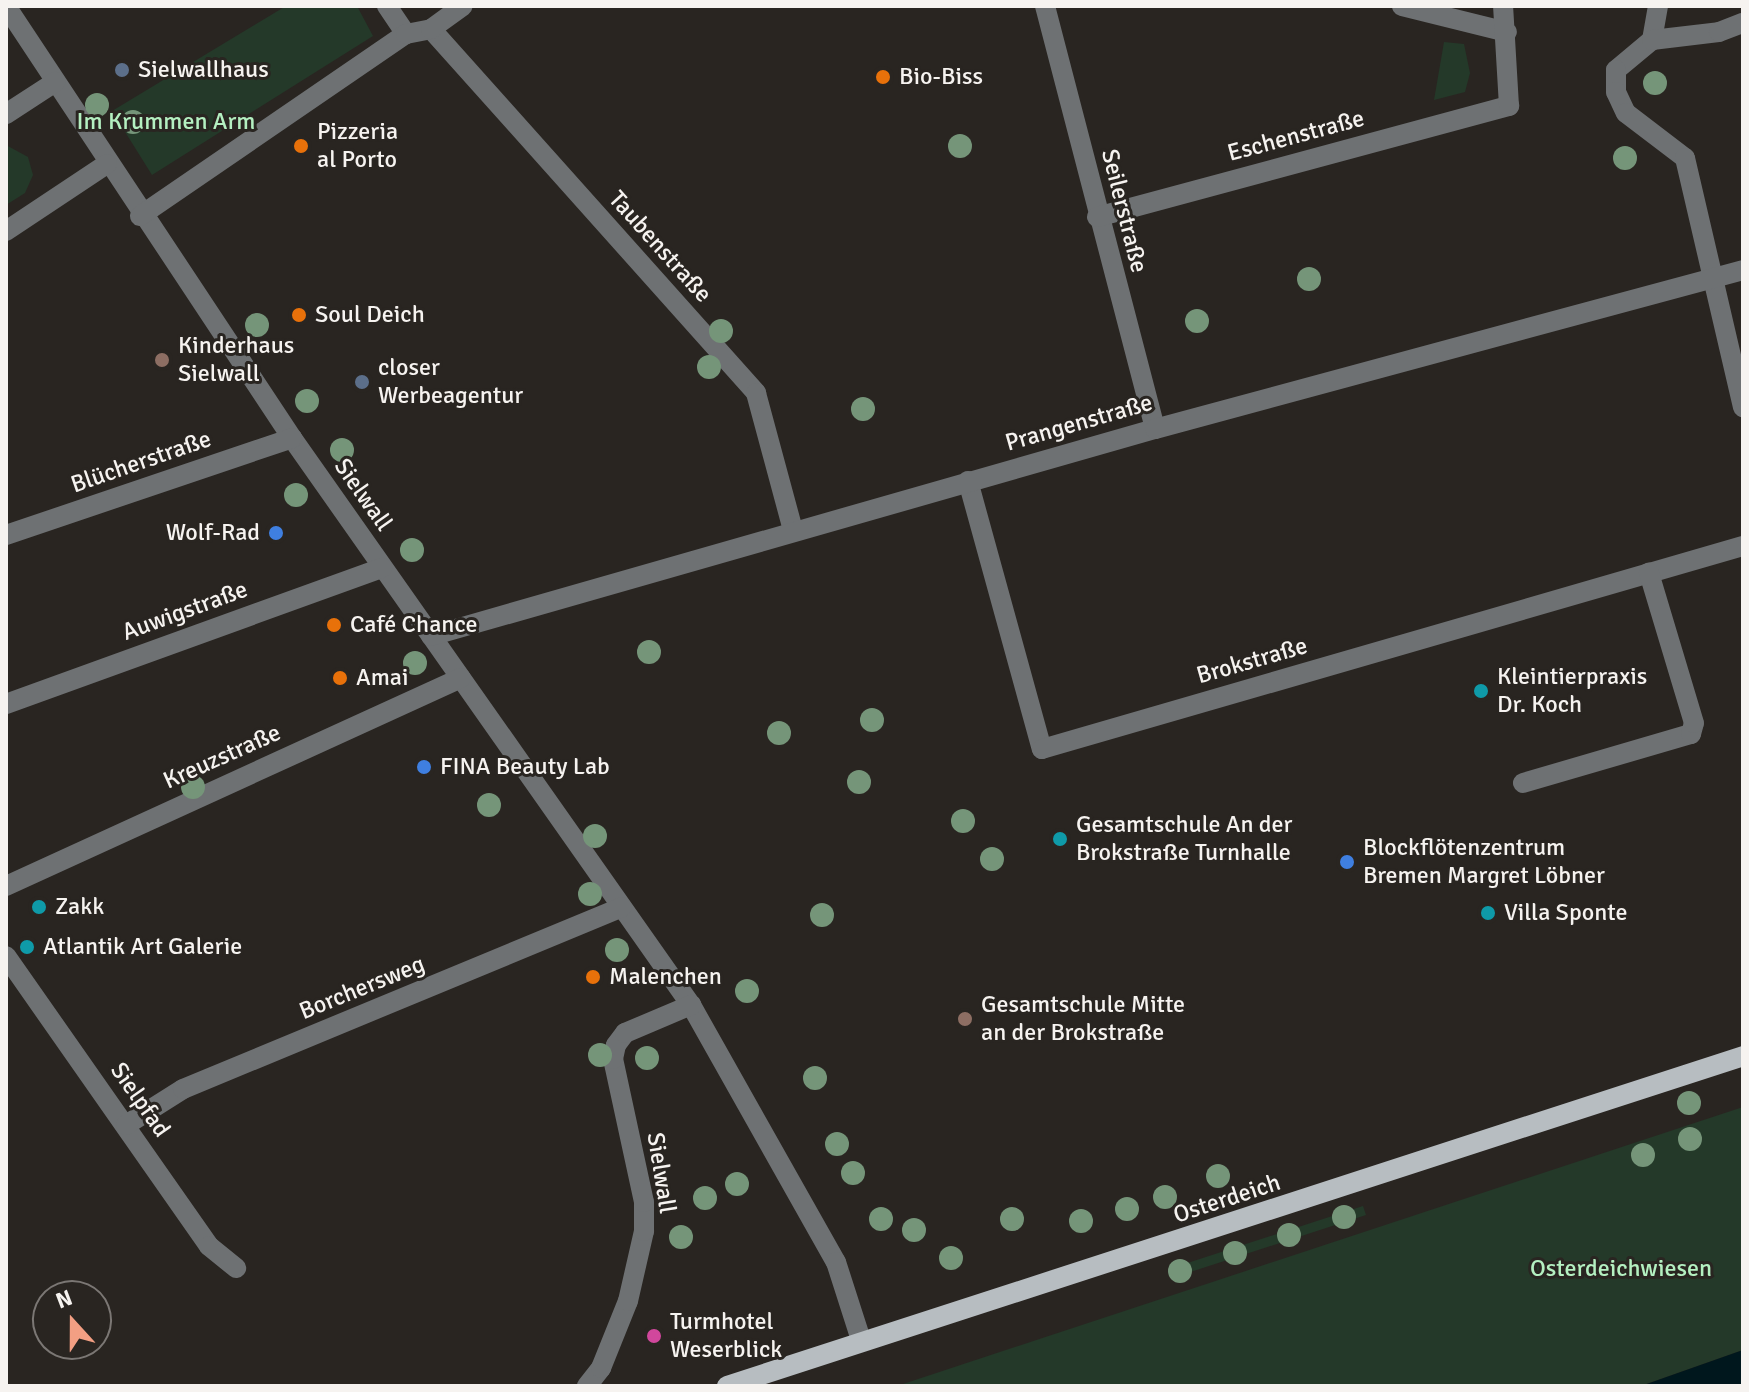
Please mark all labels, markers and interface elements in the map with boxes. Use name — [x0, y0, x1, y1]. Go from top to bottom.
place label: Sielwallhaus — [138, 56, 269, 84]
marker: Sielwallhaus — [113, 61, 131, 79]
place label: Bio-Biss — [899, 63, 983, 91]
marker: Bio-Biss — [874, 68, 892, 86]
street label: Eschenstraße — [1224, 104, 1368, 168]
park label: Im Krummen Arm — [77, 108, 255, 136]
place label: Pizzeria al Porto — [317, 118, 398, 174]
marker: Pizzeria al Porto — [292, 137, 310, 155]
street label: Seilerstraße — [1095, 146, 1153, 276]
street label: Taubenstraße — [602, 185, 718, 309]
place label: Soul Deich — [315, 301, 425, 329]
marker: Soul Deich — [290, 306, 308, 324]
place label: Kinderhaus Sielwall — [178, 332, 294, 388]
marker: Kinderhaus Sielwall — [153, 351, 171, 369]
place label: closer Werbeagentur — [378, 354, 523, 410]
marker: closer Werbeagentur — [353, 373, 371, 391]
street label: Prangenstraße — [1002, 388, 1156, 458]
street label: Blücherstraße — [67, 425, 215, 499]
street label: Sielwall — [328, 453, 398, 537]
place label: Wolf-Rad — [166, 519, 260, 547]
marker: Wolf-Rad — [267, 524, 285, 542]
street label: Auwigstraße — [118, 575, 252, 647]
place label: Café Chance — [350, 611, 478, 639]
marker: Café Chance — [325, 616, 343, 634]
street label: Brokstraße — [1193, 631, 1311, 691]
place label: Kleintierpraxis Dr. Koch — [1497, 663, 1647, 719]
place label: Amai — [356, 664, 409, 692]
marker: Amai — [331, 669, 349, 687]
marker: Kleintierpraxis Dr. Koch — [1472, 682, 1490, 700]
street label: Kreuzstraße — [159, 718, 285, 796]
place label: FINA Beauty Lab — [440, 753, 610, 781]
marker: FINA Beauty Lab — [415, 758, 433, 776]
place label: Gesamtschule An der Brokstraße Turnhalle — [1076, 811, 1292, 867]
marker: Gesamtschule An der Brokstraße Turnhalle — [1051, 830, 1069, 848]
place label: Blockflötenzentrum Bremen Margret Löbner — [1363, 834, 1605, 890]
marker: Blockflötenzentrum Bremen Margret Löbner — [1338, 853, 1356, 871]
place label: Zakk — [55, 893, 104, 921]
marker: Zakk — [30, 898, 48, 916]
place label: Villa Sponte — [1504, 899, 1627, 927]
marker: Villa Sponte — [1479, 904, 1497, 922]
place label: Atlantik Art Galerie — [43, 933, 242, 961]
marker: Atlantik Art Galerie — [18, 938, 36, 956]
street label: Borchersweg — [295, 950, 429, 1026]
place label: Malenchen — [609, 963, 722, 991]
marker: Malenchen — [584, 968, 602, 986]
place label: Gesamtschule Mitte an der Brokstraße — [981, 991, 1185, 1047]
marker: Gesamtschule Mitte an der Brokstraße — [956, 1010, 974, 1028]
street label: Sielpfad — [104, 1057, 176, 1143]
street label: Sielwall — [640, 1130, 682, 1216]
street label: Osterdeich — [1170, 1168, 1284, 1230]
park label: Osterdeichwiesen — [1530, 1255, 1712, 1283]
north arrow — [32, 1280, 112, 1360]
text: N — [52, 1284, 76, 1314]
place label: Turmhotel Weserblick — [670, 1308, 782, 1364]
marker: Turmhotel Weserblick — [645, 1327, 663, 1345]

